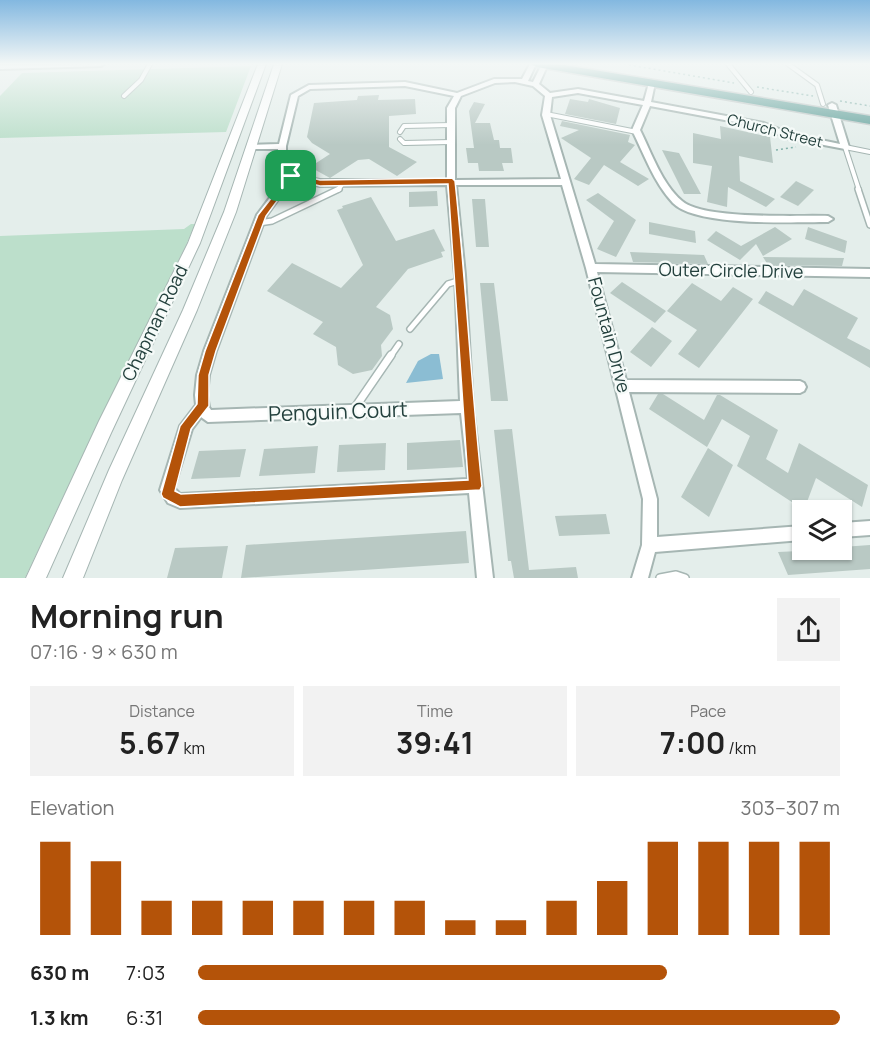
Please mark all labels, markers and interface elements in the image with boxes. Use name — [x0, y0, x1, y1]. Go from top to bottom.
street label: Church Street — [725, 108, 825, 153]
pin — [265, 150, 316, 201]
icon: arrive — [274, 159, 307, 192]
street label: Outer Circle Drive — [658, 257, 804, 283]
street label: Chapman Road — [116, 260, 193, 385]
street label: Fountain Drive — [583, 274, 637, 395]
street label: Penguin Court — [268, 395, 408, 427]
map controls — [792, 500, 852, 560]
button: layers — [792, 500, 852, 560]
text: Morning run — [30, 593, 224, 638]
button: share — [777, 598, 840, 661]
text: 07:16 · 9 × 630 m — [30, 638, 178, 665]
text: Distance — [129, 700, 195, 722]
text: Time — [417, 700, 453, 722]
text: Pace — [690, 700, 726, 722]
text: 5.67 — [119, 722, 180, 763]
text: 39:41 — [396, 722, 474, 763]
text: 7:00 — [660, 722, 725, 763]
text: km — [180, 737, 205, 759]
text: /km — [725, 737, 756, 759]
text: Elevation — [30, 794, 114, 821]
text: 303–307 m — [741, 794, 840, 821]
text: 630 m — [30, 959, 89, 986]
text: 7:03 — [126, 959, 165, 986]
text: 1.3 km — [30, 1004, 88, 1031]
text: 6:31 — [126, 1004, 163, 1031]

